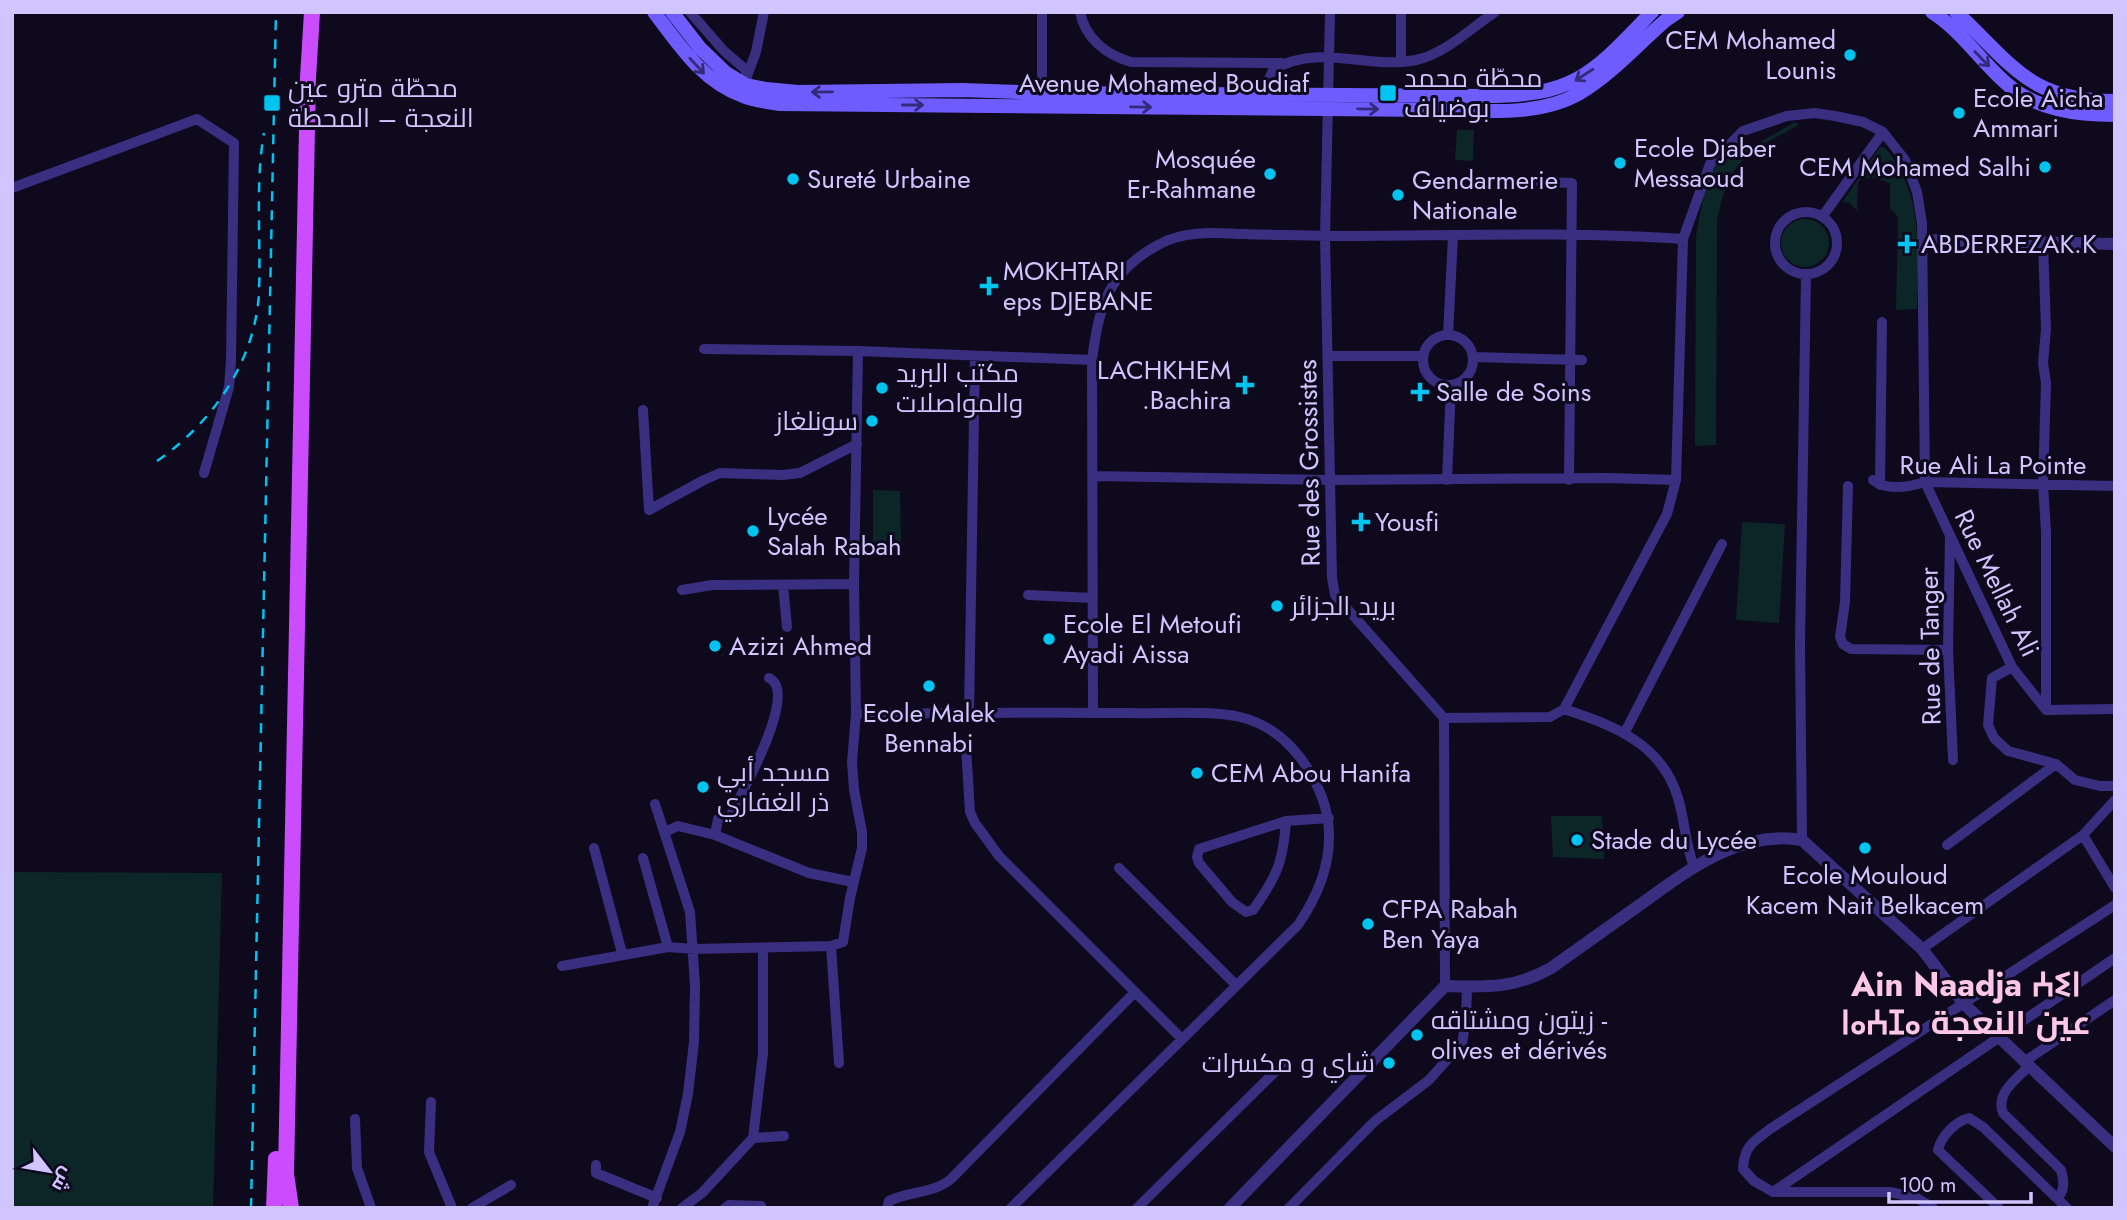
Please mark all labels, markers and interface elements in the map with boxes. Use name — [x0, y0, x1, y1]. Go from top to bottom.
place label: CEM Mohamed Lounis — [1665, 21, 1836, 89]
marker: CEM Mohamed Lounis — [1842, 47, 1858, 63]
one-way arrow — [1974, 50, 1991, 67]
one-way arrow — [688, 57, 705, 74]
place label: محطّة محمد بوضياف — [1404, 59, 1543, 127]
street label: Avenue Mohamed Boudiaf — [1019, 64, 1310, 102]
one-way arrow — [1575, 67, 1594, 82]
place label: محطّة مترو عين النعجة – المحطة — [288, 69, 474, 137]
place label: Ecole Aicha Ammari — [1973, 79, 2104, 147]
marker: محطّة محمد بوضياف — [1378, 83, 1398, 103]
one-way arrow — [811, 85, 834, 98]
marker: محطّة مترو عين النعجة – المحطة — [262, 93, 282, 113]
one-way arrow — [901, 98, 924, 112]
one-way arrow — [1129, 100, 1152, 114]
one-way arrow — [1356, 102, 1379, 116]
marker: Ecole Aicha Ammari — [1951, 105, 1967, 121]
place label: Ecole Djaber Messaoud — [1634, 129, 1776, 197]
place label: Mosquée Er-Rahmane — [1127, 140, 1256, 208]
place label: CEM Mohamed Salhi — [1799, 148, 2031, 186]
marker: Ecole Djaber Messaoud — [1612, 155, 1628, 171]
marker: CEM Mohamed Salhi — [2037, 159, 2053, 175]
place label: Sureté Urbaine — [807, 160, 971, 198]
place label: Gendarmerie Nationale — [1412, 161, 1558, 229]
marker: Mosquée Er-Rahmane — [1262, 166, 1278, 182]
marker: Sureté Urbaine — [785, 171, 801, 187]
marker: Gendarmerie Nationale — [1390, 187, 1406, 203]
place label: ABDERREZAK.K — [1921, 225, 2097, 263]
marker: ABDERREZAK.K — [1899, 236, 1915, 252]
place label: MOKHTARI eps DJEBANE — [1003, 252, 1153, 320]
marker: MOKHTARI eps DJEBANE — [981, 278, 997, 294]
place label: LACHKHEM .Bachira — [1097, 351, 1231, 419]
place label: مكتب البريد والمواصلات — [896, 354, 1023, 422]
street label: Rue des Grossistes — [1288, 359, 1330, 567]
place label: Salle de Soins — [1436, 373, 1591, 411]
marker: LACHKHEM .Bachira — [1237, 377, 1253, 393]
marker: مكتب البريد والمواصلات — [874, 380, 890, 396]
marker: Salle de Soins — [1410, 382, 1430, 402]
place label: سونلغاز — [774, 402, 858, 440]
marker: سونلغاز — [864, 413, 880, 429]
street label: Rue Ali La Pointe — [1900, 446, 2086, 484]
place label: Lycée Salah Rabah — [767, 497, 902, 565]
place label: Yousfi — [1375, 503, 1440, 541]
street label: Rue Mellah Ali — [1945, 503, 2049, 663]
marker: Yousfi — [1353, 514, 1369, 530]
marker: Lycée Salah Rabah — [745, 523, 761, 539]
street label: Rue de Tanger — [1910, 567, 1950, 725]
place label: بريد الجزائر — [1289, 587, 1396, 625]
marker: بريد الجزائر — [1269, 598, 1285, 614]
place label: Ecole El Metoufi Ayadi Aissa — [1063, 605, 1242, 673]
place label: Azizi Ahmed — [729, 627, 872, 665]
marker: Ecole El Metoufi Ayadi Aissa — [1041, 631, 1057, 647]
marker: Azizi Ahmed — [707, 638, 723, 654]
marker: Ecole Malek Bennabi — [921, 678, 937, 694]
place label: Ecole Malek Bennabi — [863, 694, 996, 762]
place label: مسجد أبي ذر الغفاري — [717, 753, 830, 822]
place label: CEM Abou Hanifa — [1211, 754, 1411, 792]
marker: CEM Abou Hanifa — [1189, 765, 1205, 781]
marker: مسجد أبي ذر الغفاري — [695, 779, 711, 795]
place label: Stade du Lycée — [1591, 821, 1757, 859]
marker: Stade du Lycée — [1569, 832, 1585, 848]
marker: Ecole Mouloud Kacem Nait Belkacem — [1857, 840, 1873, 856]
place label: Ecole Mouloud Kacem Nait Belkacem — [1746, 856, 1984, 924]
place label: CFPA Rabah Ben Yaya — [1382, 890, 1518, 958]
marker: CFPA Rabah Ben Yaya — [1360, 916, 1376, 932]
district label: Ain Naadja ⵄⵉⵏ ⵏⴰⵄⵊⴰ عين النعجة — [1841, 961, 2091, 1046]
place label: زيتون ومشتاقه - olives et dérivés — [1431, 1001, 1608, 1069]
marker: زيتون ومشتاقه - olives et dérivés — [1409, 1027, 1425, 1043]
place label: شاي و مكسرات — [1202, 1044, 1375, 1083]
marker: شاي و مكسرات — [1381, 1055, 1397, 1071]
north arrow — [14, 1136, 84, 1206]
scale bar — [1889, 1160, 2031, 1204]
text: ش — [45, 1162, 81, 1197]
text: 100 m — [1899, 1170, 1956, 1200]

